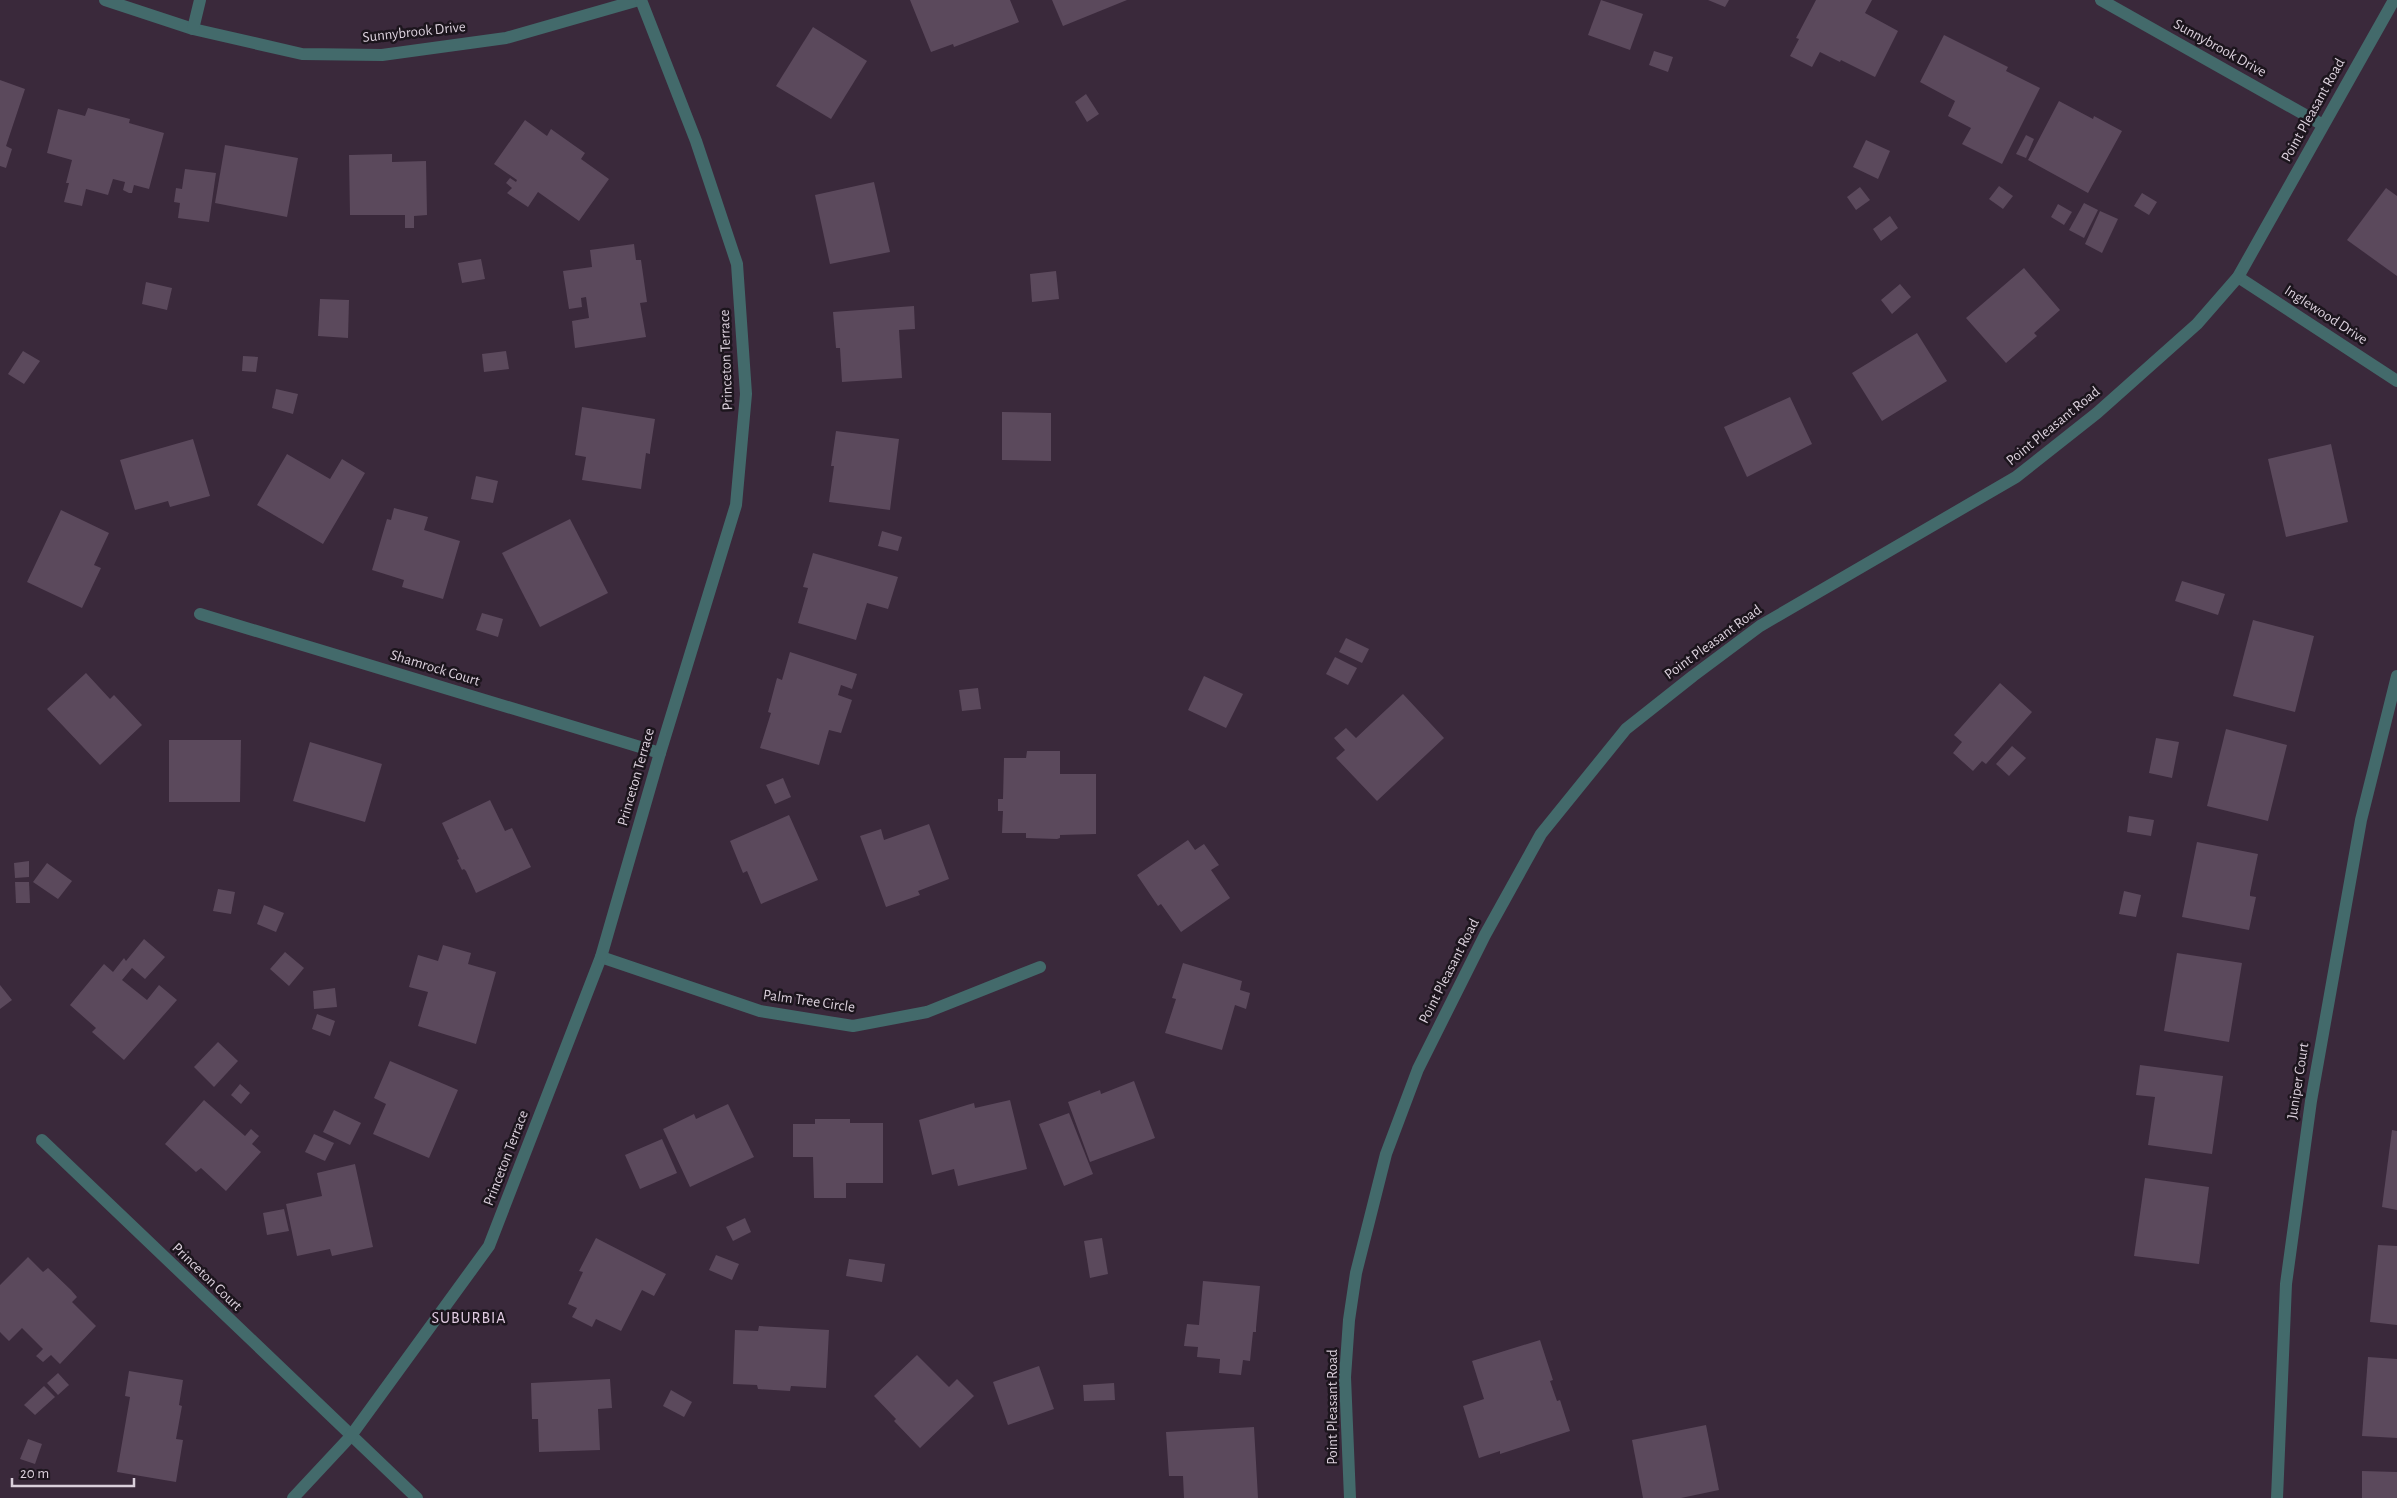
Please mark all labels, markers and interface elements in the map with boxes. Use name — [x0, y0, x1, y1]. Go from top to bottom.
street label: Sunnybrook Drive — [2171, 16, 2269, 80]
street label: Sunnybrook Drive — [362, 19, 466, 45]
street label: Point Pleasant Road — [2278, 56, 2348, 164]
street label: Inglewood Drive — [2282, 283, 2370, 347]
street label: Princeton Terrace — [717, 309, 735, 411]
street label: Point Pleasant Road — [2003, 384, 2103, 468]
street label: Point Pleasant Road — [1662, 602, 1764, 682]
street label: Shamrock Court — [389, 647, 482, 689]
street label: Princeton Terrace — [615, 726, 657, 828]
street label: Point Pleasant Road — [1416, 916, 1482, 1026]
street label: Palm Tree Circle — [762, 987, 856, 1015]
street label: Juniper Court — [2285, 1041, 2311, 1120]
street label: Princeton Terrace — [481, 1108, 531, 1208]
street label: Princeton Court — [169, 1240, 245, 1314]
district label: SUBURBIA — [431, 1310, 507, 1326]
street label: Point Pleasant Road — [1325, 1349, 1340, 1465]
scale bar — [12, 1456, 135, 1488]
text: 20 m — [20, 1466, 49, 1481]

